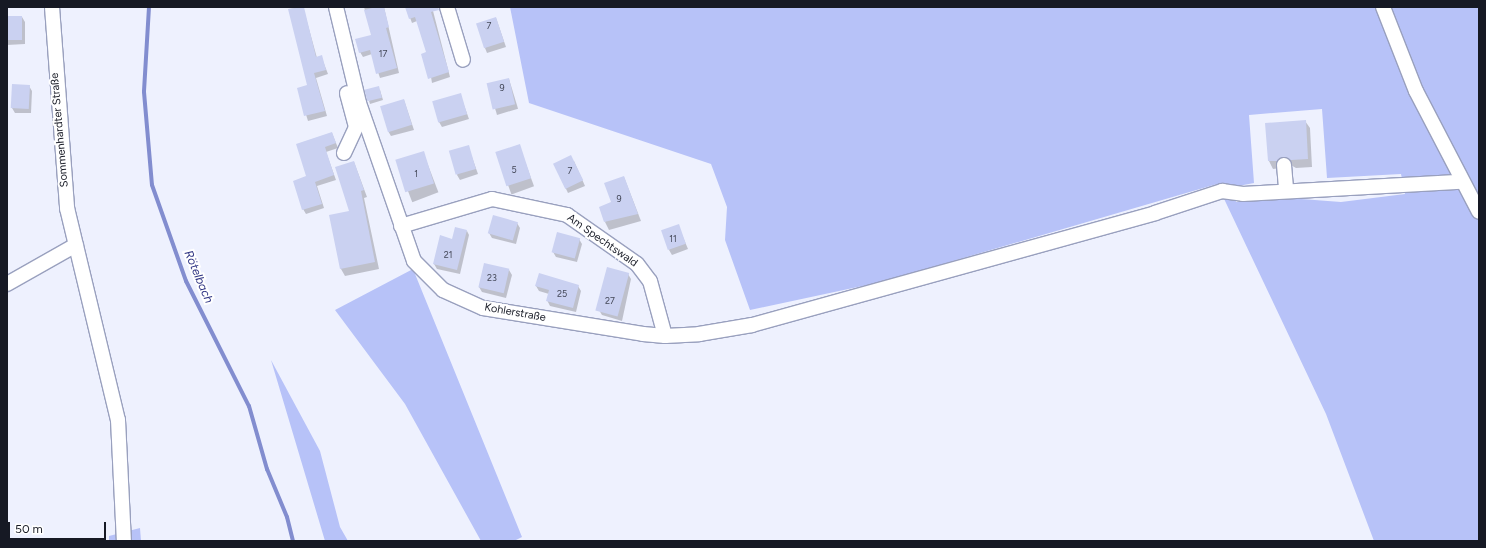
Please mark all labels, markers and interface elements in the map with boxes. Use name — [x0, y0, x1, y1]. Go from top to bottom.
house number: 7 — [487, 21, 491, 31]
house number: 17 — [379, 49, 387, 59]
street label: Sommenhardter Straße — [48, 72, 72, 188]
house number: 9 — [499, 83, 505, 93]
house number: 5 — [511, 165, 517, 175]
house number: 7 — [568, 166, 572, 176]
house number: 1 — [414, 169, 418, 179]
house number: 9 — [616, 194, 622, 204]
street label: Am Spechtswald — [564, 212, 640, 270]
house number: 11 — [669, 234, 677, 244]
water label: Rötelbach — [181, 249, 215, 305]
house number: 21 — [444, 250, 452, 260]
house number: 23 — [487, 273, 497, 283]
house number: 25 — [557, 289, 567, 299]
house number: 27 — [605, 296, 615, 306]
street label: Kohlerstraße — [483, 301, 547, 325]
scale bar — [10, 514, 108, 540]
text: 50 m — [15, 522, 43, 536]

